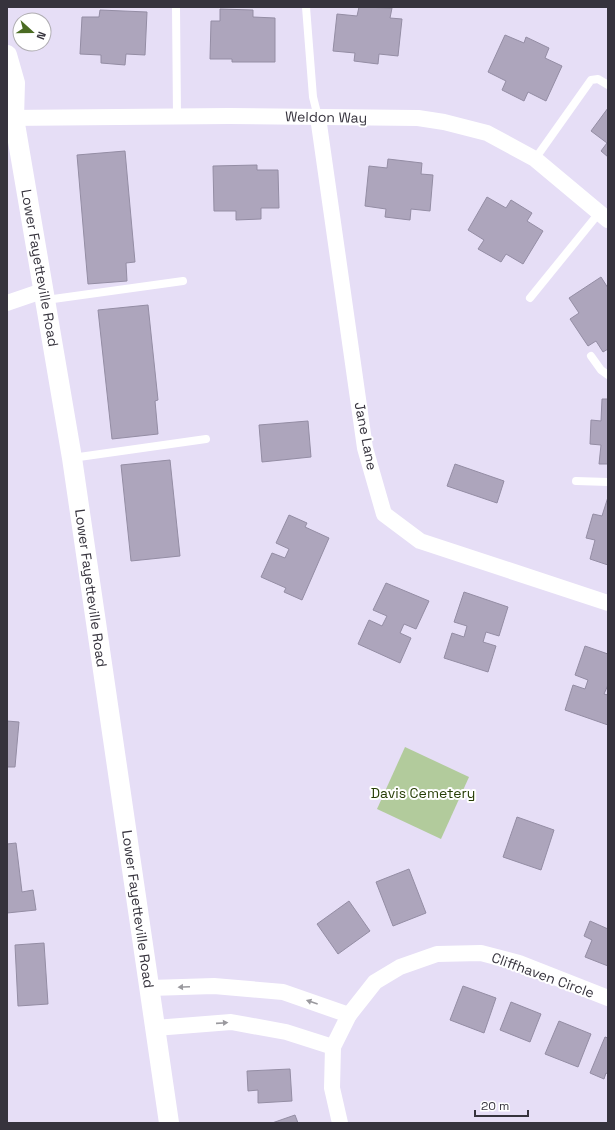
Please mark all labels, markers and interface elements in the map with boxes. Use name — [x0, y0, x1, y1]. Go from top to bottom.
north arrow — [12, 12, 52, 52]
text: N — [33, 30, 49, 42]
street label: Weldon Way — [285, 107, 367, 127]
street label: Lower Fayetteville Road — [17, 188, 63, 348]
street label: Jane Lane — [351, 400, 381, 472]
street label: Lower Fayetteville Road — [71, 508, 111, 668]
park label: Davis Cemetery — [371, 784, 475, 802]
street label: Lower Fayetteville Road — [118, 829, 158, 989]
street label: Cliffhaven Circle — [489, 948, 597, 1002]
one-way arrow — [177, 984, 190, 990]
one-way arrow — [305, 999, 317, 1005]
one-way arrow — [216, 1019, 228, 1026]
scale bar — [475, 1092, 528, 1118]
text: 20 m — [481, 1098, 509, 1114]

